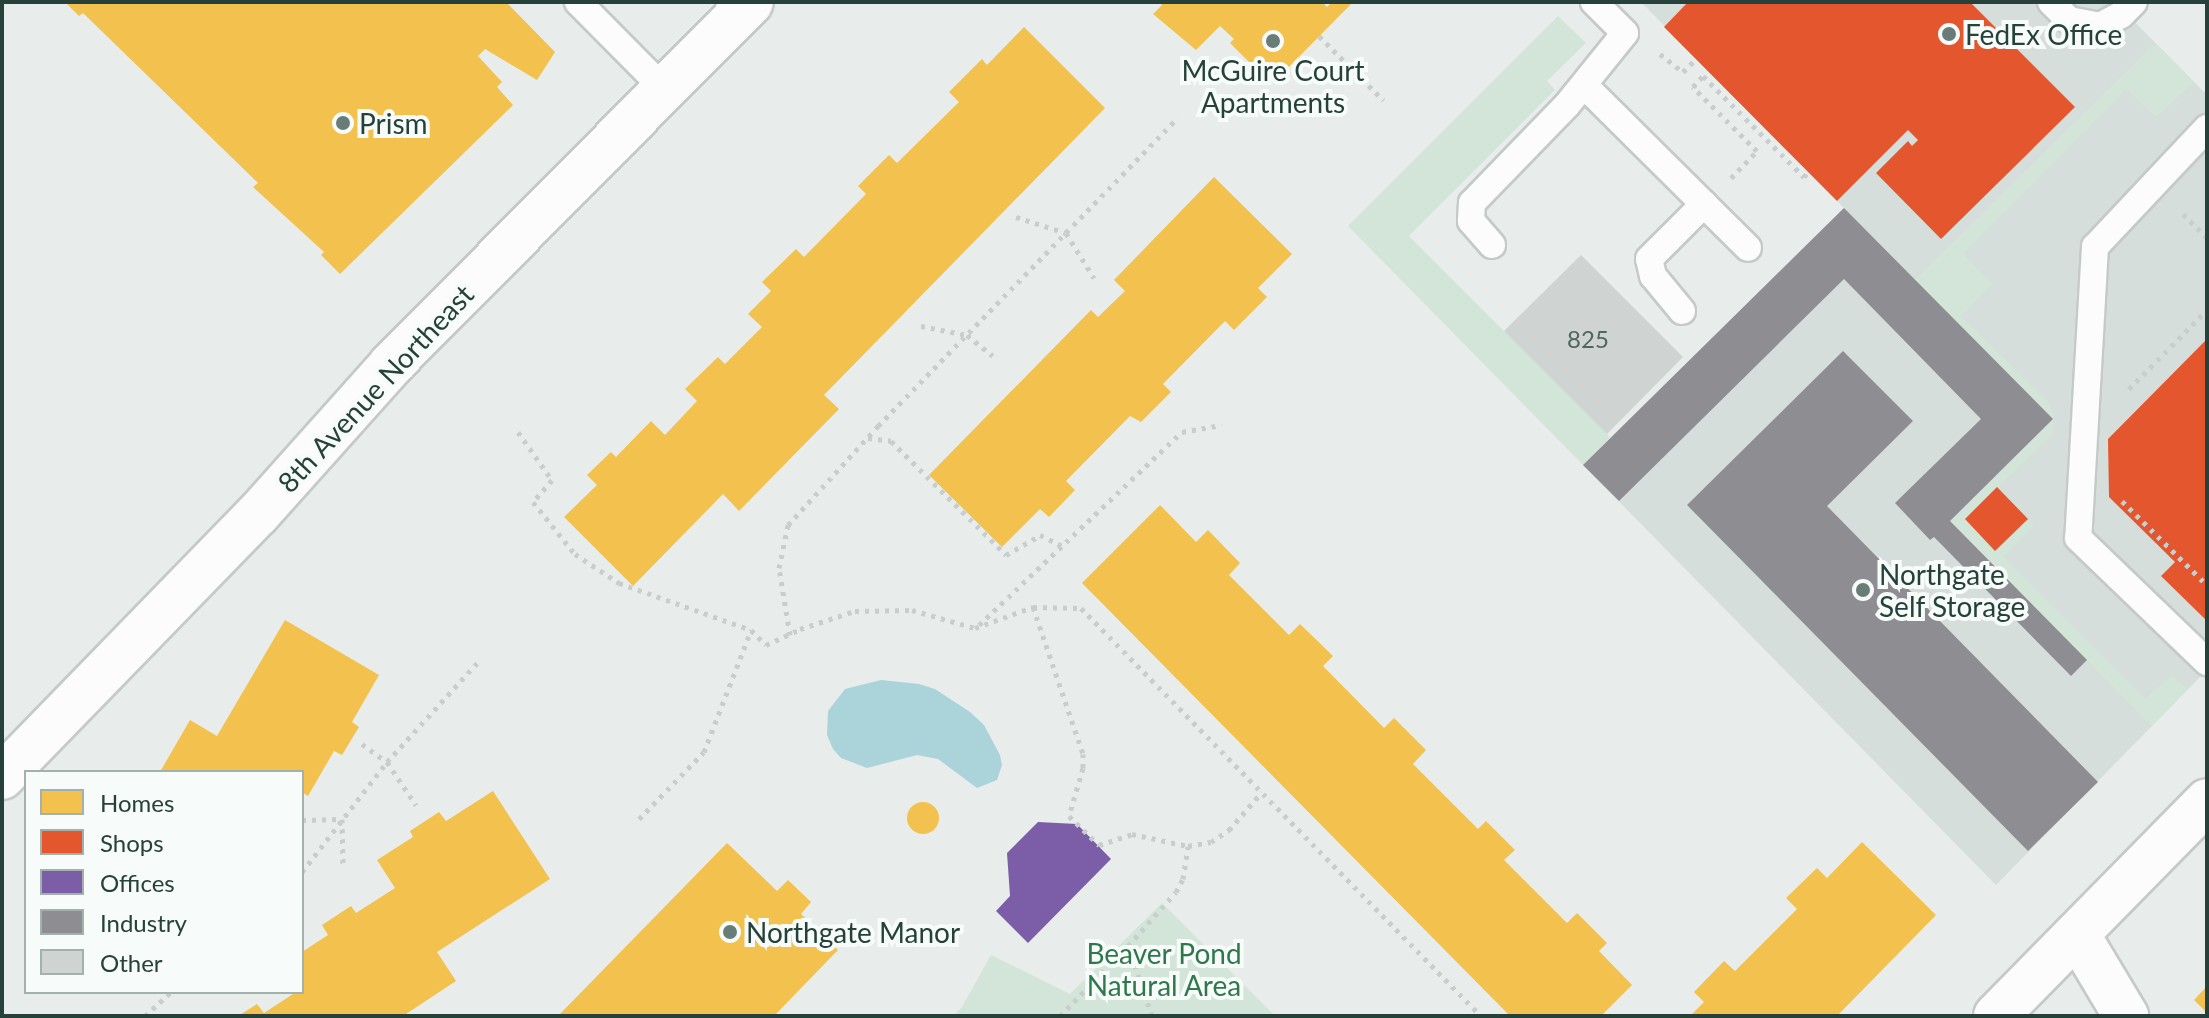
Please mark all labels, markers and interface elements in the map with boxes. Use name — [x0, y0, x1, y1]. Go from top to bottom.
place label: FedEx Office — [1965, 17, 2122, 51]
marker: FedEx Office — [1940, 25, 1958, 43]
marker: McGuire Court Apartments — [1264, 32, 1282, 50]
place label: McGuire Court Apartments — [1182, 53, 1364, 119]
place label: Prism — [359, 106, 428, 140]
marker: Prism — [334, 114, 352, 132]
street label: 8th Avenue Northeast — [270, 277, 480, 499]
house number: 825 — [1567, 325, 1609, 353]
place label: Northgate Self Storage — [1879, 557, 2026, 623]
marker: Northgate Self Storage — [1854, 581, 1872, 599]
legend — [24, 770, 304, 994]
text: Homes — [100, 788, 174, 817]
text: Shops — [100, 828, 164, 857]
text: Offices — [100, 868, 175, 897]
text: Industry — [100, 908, 187, 937]
place label: Northgate Manor — [746, 915, 960, 949]
marker: Northgate Manor — [721, 923, 739, 941]
park label: Beaver Pond Natural Area — [1086, 936, 1242, 1002]
text: Other — [100, 948, 163, 977]

